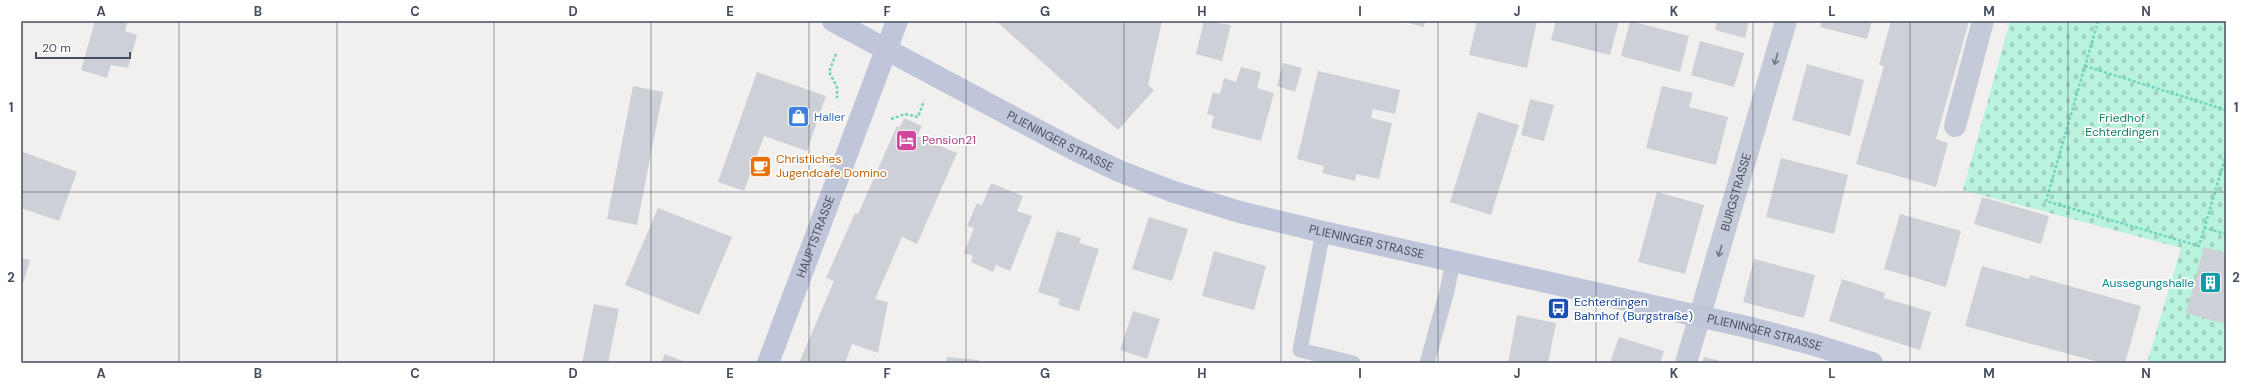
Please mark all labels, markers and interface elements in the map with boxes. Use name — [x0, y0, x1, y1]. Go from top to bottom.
text: A — [96, 3, 106, 20]
text: B — [254, 3, 262, 20]
text: C — [410, 3, 420, 20]
text: D — [568, 3, 578, 20]
text: E — [726, 3, 734, 20]
text: F — [883, 3, 891, 20]
text: G — [1040, 3, 1050, 20]
text: H — [1197, 3, 1207, 20]
text: I — [1358, 3, 1362, 20]
text: J — [1513, 3, 1521, 20]
text: K — [1670, 3, 1679, 20]
text: L — [1828, 3, 1836, 20]
text: M — [1983, 3, 1995, 20]
text: N — [2141, 3, 2151, 20]
scale bar — [36, 34, 130, 60]
text: 20 m — [42, 40, 71, 56]
one-way arrow — [1772, 52, 1779, 65]
text: 1 — [9, 99, 13, 116]
text: 1 — [2234, 99, 2238, 116]
shop icon: Haller — [786, 104, 812, 130]
street label: PLIENINGER STRASSE — [1004, 107, 1116, 175]
place label: Haller — [814, 109, 846, 125]
park label: Friedhof Echterdingen — [2085, 110, 2159, 140]
hotel icon: Pension21 — [894, 127, 920, 153]
place label: Pension21 — [922, 132, 976, 148]
place label: Christliches Jugendcafe Domino — [776, 151, 887, 181]
street label: BURGSTRASSE — [1717, 151, 1755, 233]
cafe icon: Christliches Jugendcafe Domino — [748, 153, 774, 179]
street label: HAUPTSTRASSE — [793, 193, 838, 280]
street label: PLIENINGER STRASSE — [1307, 221, 1426, 263]
one-way arrow — [1716, 244, 1723, 257]
text: 2 — [7, 269, 15, 286]
text: 2 — [2232, 269, 2240, 286]
building icon: Aussegungshalle — [2197, 270, 2223, 296]
place label: Aussegungshalle — [2102, 275, 2194, 291]
place label: Echterdingen Bahnhof (Burgstraße) — [1574, 294, 1693, 324]
bus stop icon: Echterdingen Bahnhof (Burgstraße) — [1546, 296, 1572, 322]
street label: PLIENINGER STRASSE — [1706, 310, 1824, 355]
text: A — [96, 365, 106, 382]
text: B — [254, 365, 262, 382]
text: C — [410, 365, 420, 382]
text: D — [568, 365, 578, 382]
text: E — [726, 365, 734, 382]
text: F — [883, 365, 891, 382]
text: G — [1040, 365, 1050, 382]
text: H — [1197, 365, 1207, 382]
text: I — [1358, 365, 1362, 382]
text: J — [1513, 365, 1521, 382]
text: K — [1670, 365, 1679, 382]
text: L — [1828, 365, 1836, 382]
text: M — [1983, 365, 1995, 382]
text: N — [2141, 365, 2151, 382]

